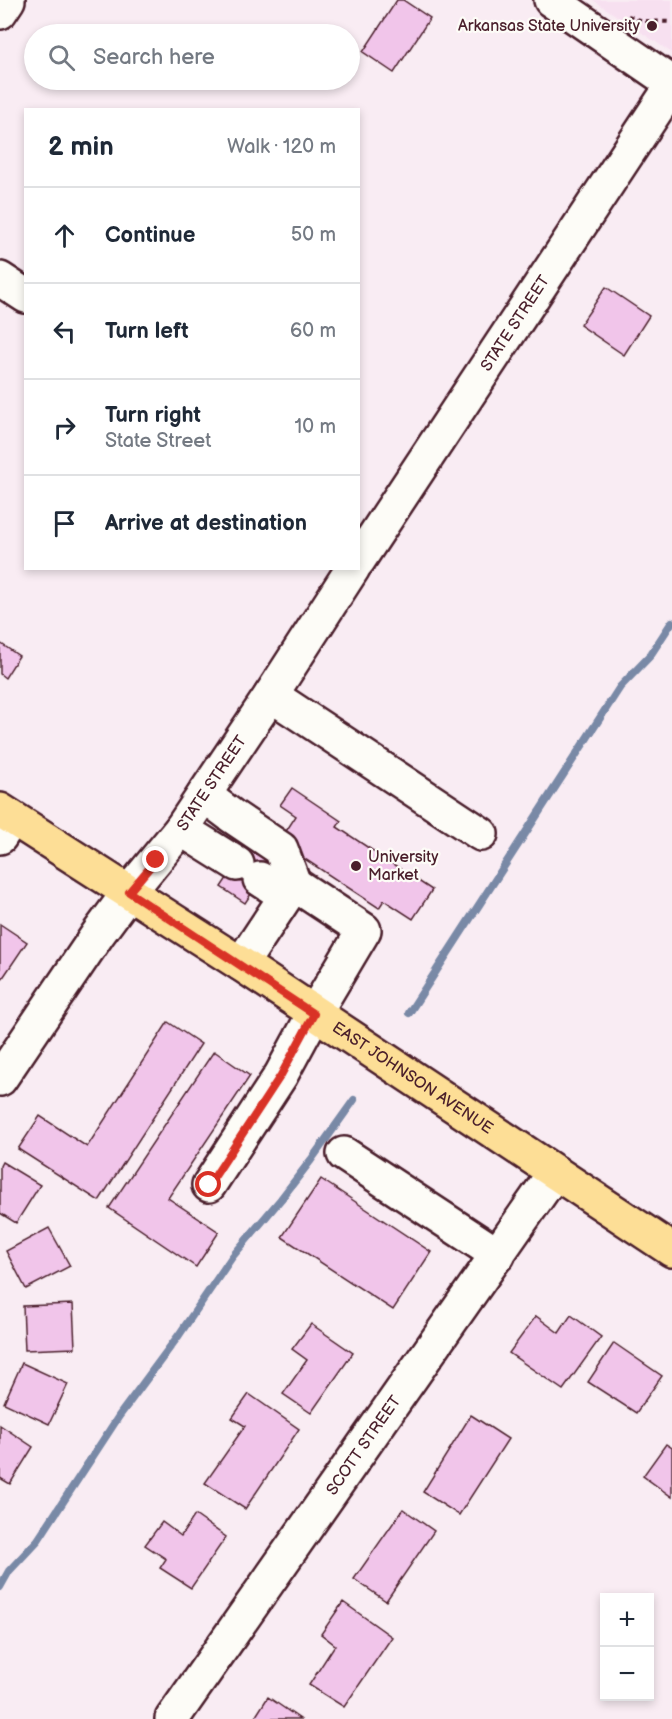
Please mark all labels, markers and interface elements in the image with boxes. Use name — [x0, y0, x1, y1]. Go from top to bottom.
place label: Arkansas State University — [458, 17, 641, 36]
marker: Arkansas State University — [645, 19, 659, 33]
search box — [24, 24, 360, 90]
icon: search — [45, 41, 78, 74]
text: Search here — [93, 44, 215, 71]
text: 2 min — [48, 132, 114, 163]
text: Walk · 120 m — [227, 135, 336, 159]
icon: ahead — [48, 219, 81, 252]
text: Continue — [105, 222, 195, 249]
text: 50 m — [291, 223, 336, 247]
street label: STATE STREET — [477, 271, 554, 375]
icon: left — [48, 315, 81, 348]
text: Turn left — [105, 318, 189, 345]
text: 60 m — [290, 319, 336, 343]
text: Turn right — [105, 402, 201, 429]
icon: right — [48, 411, 81, 444]
text: 10 m — [295, 415, 336, 439]
text: State Street — [105, 429, 211, 453]
icon: arrive — [48, 507, 81, 540]
text: Arrive at destination — [105, 510, 307, 537]
street label: STATE STREET — [173, 732, 251, 835]
route end — [142, 846, 168, 872]
place label: University Market — [368, 848, 439, 885]
marker: University Market — [349, 859, 363, 873]
street label: EAST JOHNSON AVENUE — [329, 1018, 497, 1138]
route start — [195, 1171, 221, 1197]
street label: SCOTT STREET — [322, 1392, 405, 1499]
map controls — [600, 1593, 654, 1701]
button: + — [600, 1593, 654, 1647]
button: − — [600, 1647, 654, 1701]

